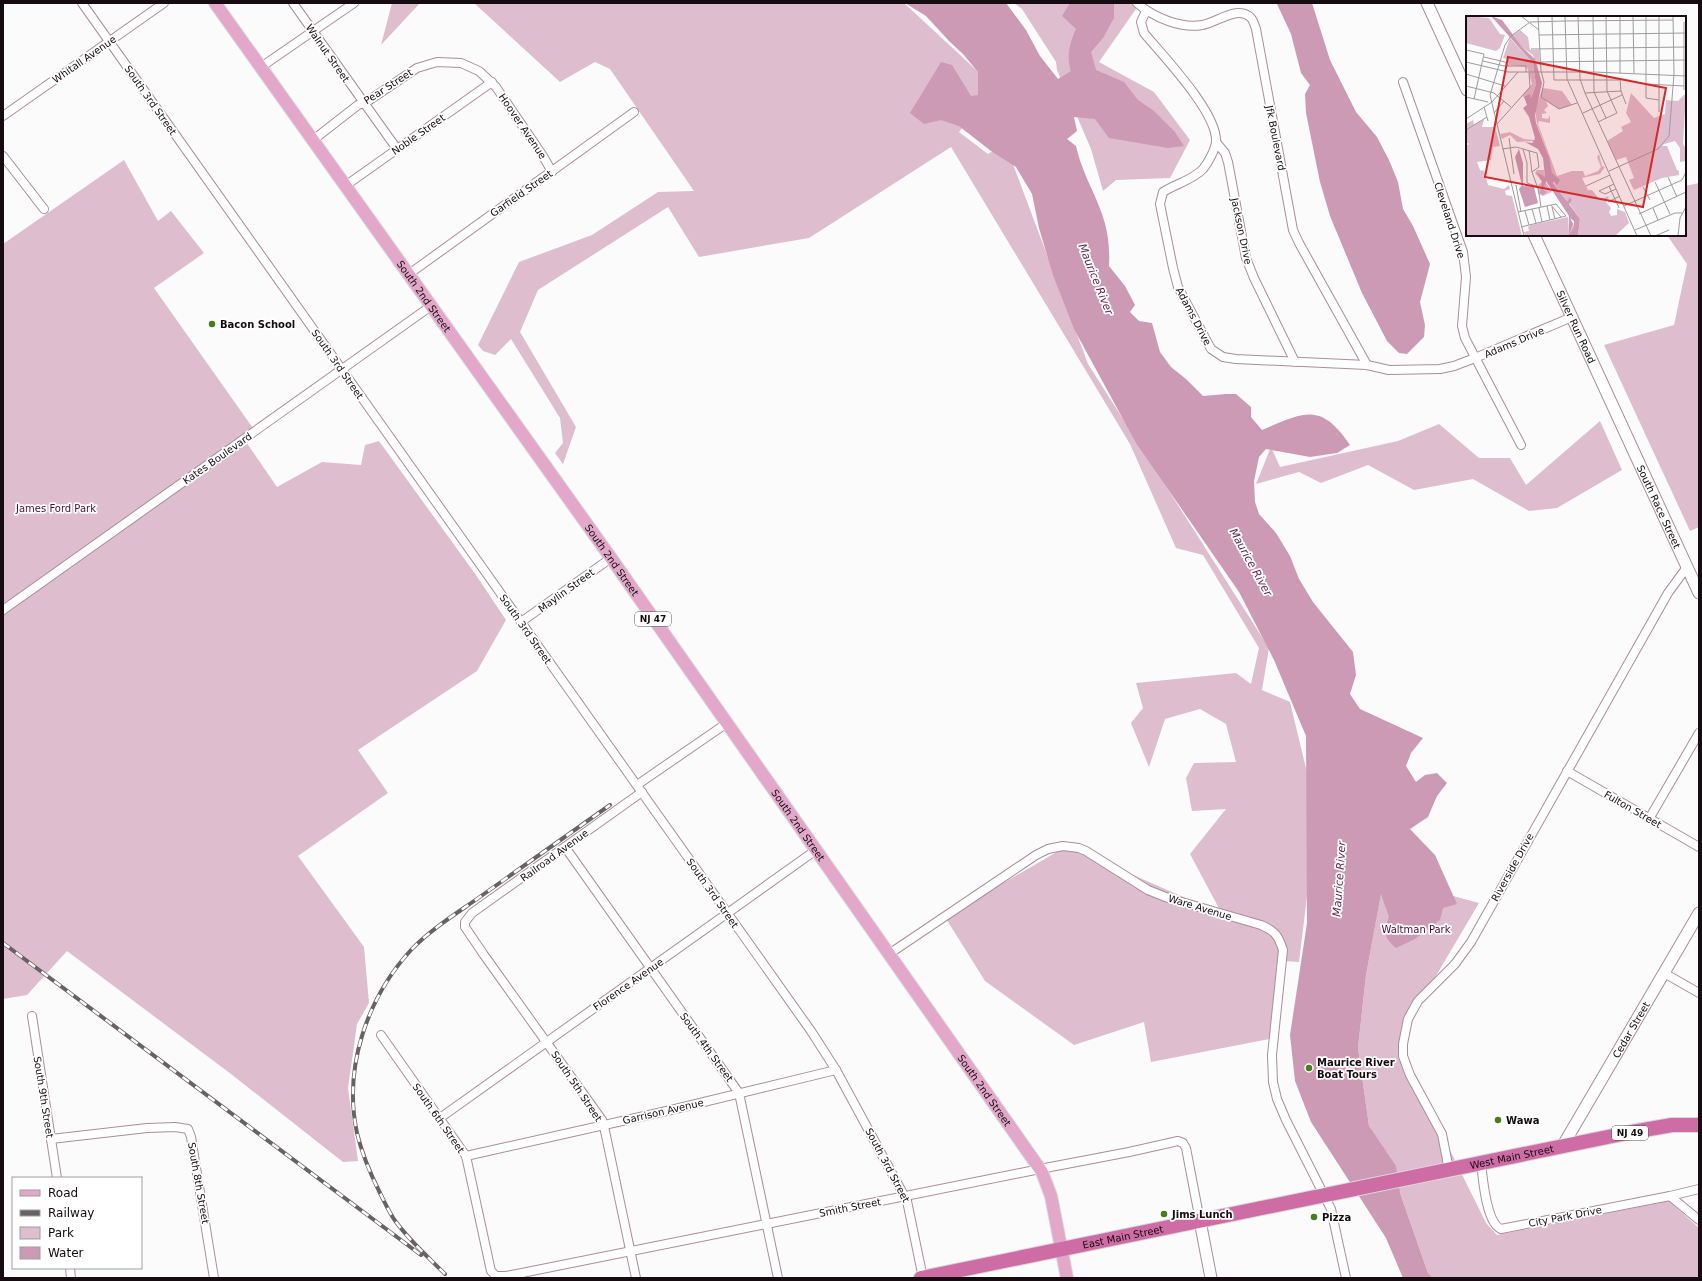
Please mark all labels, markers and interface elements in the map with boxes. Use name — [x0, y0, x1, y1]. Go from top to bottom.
inset map — [1466, 16, 1686, 236]
street label: Walnut Street — [303, 22, 352, 84]
street label: Whitall Avenue — [50, 33, 118, 85]
street label: South 3rd Street — [122, 63, 179, 137]
street label: Pear Street — [362, 67, 415, 106]
street label: Hoover Avenue — [497, 92, 548, 161]
street label: Jfk Boulevard — [1264, 104, 1287, 172]
street label: Noble Street — [390, 112, 447, 157]
street label: Garfield Street — [488, 168, 554, 219]
street label: Cleveland Drive — [1432, 181, 1467, 260]
street label: Jackson Drive — [1229, 196, 1254, 265]
water label: Maurice River — [1075, 242, 1116, 318]
street label: South 2nd Street — [395, 259, 453, 334]
street label: Adams Drive — [1174, 285, 1213, 347]
street label: Silver Run Road — [1554, 289, 1597, 365]
marker: Bacon School — [207, 319, 217, 329]
place label: Bacon School — [220, 319, 295, 330]
street label: Adams Drive — [1483, 325, 1546, 360]
street label: South 3rd Street — [309, 327, 366, 401]
street label: Kates Boulevard — [181, 431, 254, 486]
street label: South Race Street — [1635, 463, 1683, 550]
park label: James Ford Park — [15, 503, 96, 514]
street label: South 2nd Street — [583, 522, 641, 598]
water label: Maurice River — [1227, 526, 1275, 600]
street label: Maylin Street — [536, 566, 596, 614]
street label: South 3rd Street — [497, 592, 554, 666]
road number: NJ 47 — [635, 612, 671, 626]
street label: South 2nd Street — [769, 787, 827, 863]
street label: Fulton Street — [1602, 789, 1663, 830]
street label: Railroad Avenue — [518, 827, 590, 884]
street label: Riverside Drive — [1489, 831, 1536, 903]
water label: Maurice River — [1330, 839, 1349, 917]
street label: South 3rd Street — [684, 856, 741, 930]
street label: Ware Avenue — [1167, 893, 1233, 922]
park label: Waltman Park — [1381, 924, 1451, 935]
street label: Florence Avenue — [591, 956, 665, 1013]
street label: Cedar Street — [1610, 1000, 1652, 1060]
street label: South 4th Street — [678, 1011, 735, 1084]
street label: South 5th Street — [549, 1049, 604, 1124]
street label: South 2nd Street — [955, 1053, 1013, 1128]
street label: South 9th Street — [32, 1056, 55, 1139]
place label: Maurice River Boat Tours — [1317, 1057, 1395, 1080]
marker: Maurice River Boat Tours — [1304, 1063, 1314, 1073]
street label: South 6th Street — [410, 1081, 467, 1155]
street label: Garrison Avenue — [622, 1097, 705, 1126]
marker: Wawa — [1493, 1115, 1503, 1125]
place label: Wawa — [1506, 1115, 1539, 1126]
street label: South 3rd Street — [863, 1126, 912, 1204]
road number: NJ 49 — [1612, 1126, 1648, 1140]
street label: South 8th Street — [186, 1142, 211, 1225]
street label: West Main Street — [1469, 1143, 1555, 1171]
legend — [12, 1177, 142, 1269]
text: Road — [48, 1186, 78, 1200]
street label: Smith Street — [818, 1196, 882, 1219]
street label: City Park Drive — [1528, 1204, 1603, 1229]
text: Railway — [48, 1206, 94, 1220]
marker: Jims Lunch — [1159, 1209, 1169, 1219]
place label: Jims Lunch — [1171, 1209, 1233, 1220]
marker: Pizza — [1309, 1212, 1319, 1222]
place label: Pizza — [1322, 1212, 1351, 1223]
street label: East Main Street — [1081, 1223, 1164, 1251]
text: Park — [48, 1226, 74, 1240]
text: Water — [48, 1246, 84, 1260]

